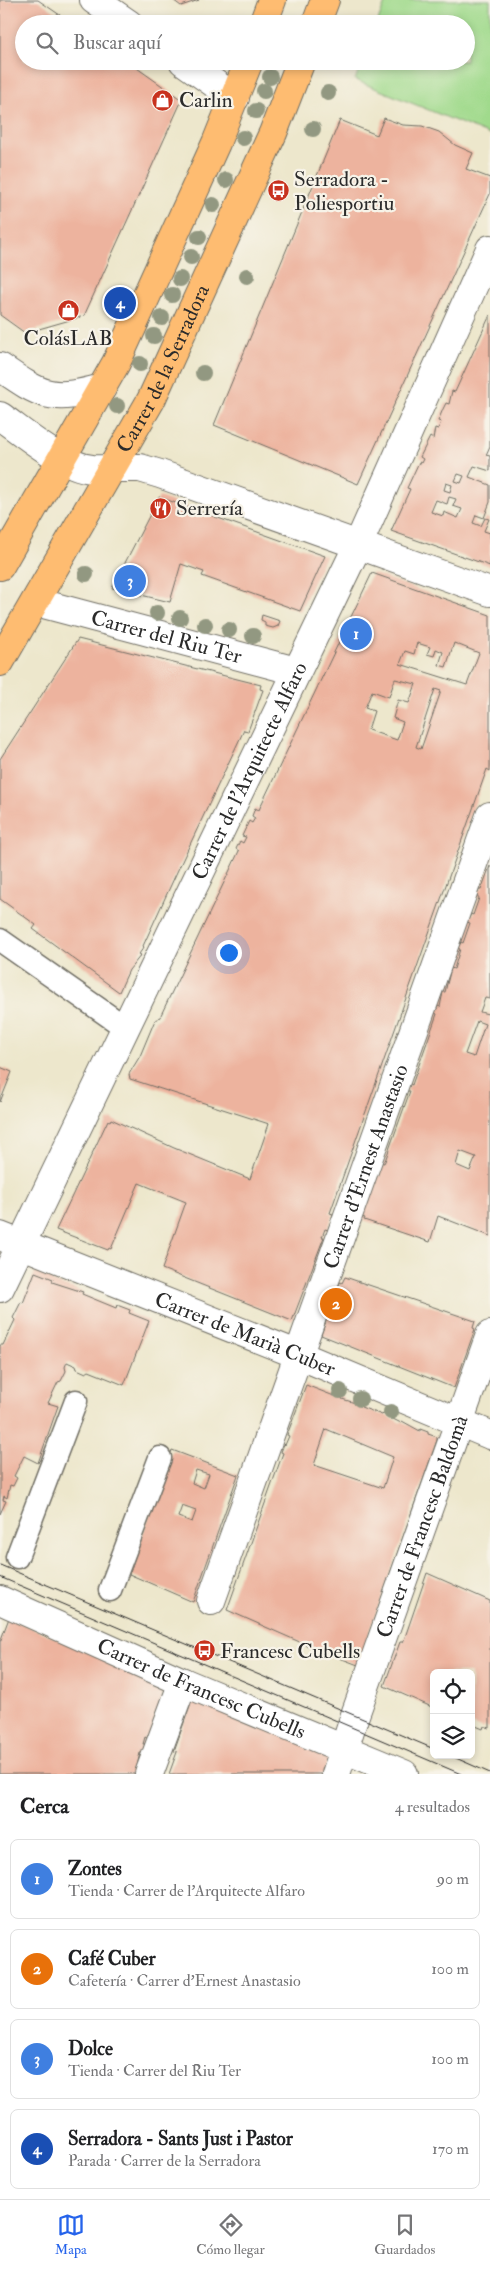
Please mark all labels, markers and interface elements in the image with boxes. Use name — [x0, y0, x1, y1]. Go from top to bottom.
search box — [15, 15, 475, 70]
icon: search — [33, 29, 61, 57]
text: Buscar aquí — [73, 31, 161, 55]
place label: Carlin — [179, 87, 233, 114]
shop icon: Carlin — [151, 88, 175, 112]
place label: Serradora - Poliesportiu — [294, 166, 394, 217]
bus stop icon: Serradora - Poliesportiu — [266, 179, 290, 203]
street label: Carrer de la Serradora — [111, 280, 216, 458]
pin: 4 — [104, 284, 136, 322]
shop icon: ColásLAB — [56, 299, 80, 323]
place label: ColásLAB — [23, 325, 113, 352]
place label: Serrería — [176, 495, 243, 522]
restaurant icon: Serrería — [148, 496, 172, 520]
pin: 3 — [114, 562, 146, 600]
street label: Carrer del Riu Ter — [88, 604, 245, 670]
pin: 1 — [340, 615, 372, 653]
street label: Carrer de l'Arquitecte Alfaro — [186, 658, 314, 885]
your location — [216, 940, 242, 966]
street label: Carrer d'Ernest Anastasio — [317, 1061, 415, 1273]
pin: 2 — [320, 1285, 352, 1323]
street label: Carrer de Marià Cuber — [151, 1286, 340, 1383]
street label: Carrer de Francesc Baldomà — [370, 1411, 475, 1642]
street label: Carrer de Francesc Cubells — [93, 1632, 310, 1746]
place label: Francesc Cubells — [220, 1638, 360, 1665]
bus stop icon: Francesc Cubells — [192, 1639, 216, 1663]
map controls — [430, 1669, 475, 1759]
button: locate — [430, 1669, 475, 1714]
button: layers — [430, 1714, 475, 1759]
text: Cerca — [20, 1793, 69, 1820]
text: 4 resultados — [395, 1797, 470, 1817]
text: Zontes — [68, 1857, 122, 1881]
text: 1 — [34, 1869, 40, 1889]
text: 90 m — [437, 1869, 469, 1889]
text: Tienda · Carrer de l'Arquitecte Alfaro — [68, 1881, 305, 1901]
text: Café Cuber — [68, 1947, 156, 1971]
text: 2 — [33, 1959, 41, 1979]
text: 100 m — [431, 1959, 469, 1979]
text: Cafetería · Carrer d'Ernest Anastasio — [68, 1971, 301, 1991]
text: Dolce — [68, 2037, 113, 2061]
text: 3 — [34, 2049, 40, 2069]
text: 100 m — [431, 2049, 469, 2069]
text: Tienda · Carrer del Riu Ter — [68, 2061, 241, 2081]
text: Serradora - Sants Just i Pastor — [68, 2127, 293, 2151]
text: 4 — [33, 2139, 41, 2159]
text: 170 m — [432, 2139, 469, 2159]
text: Parada · Carrer de la Serradora — [68, 2151, 261, 2171]
tab: Mapa — [55, 2211, 87, 2258]
tab: Cómo llegar — [196, 2211, 265, 2258]
tab: Guardados — [374, 2211, 435, 2258]

